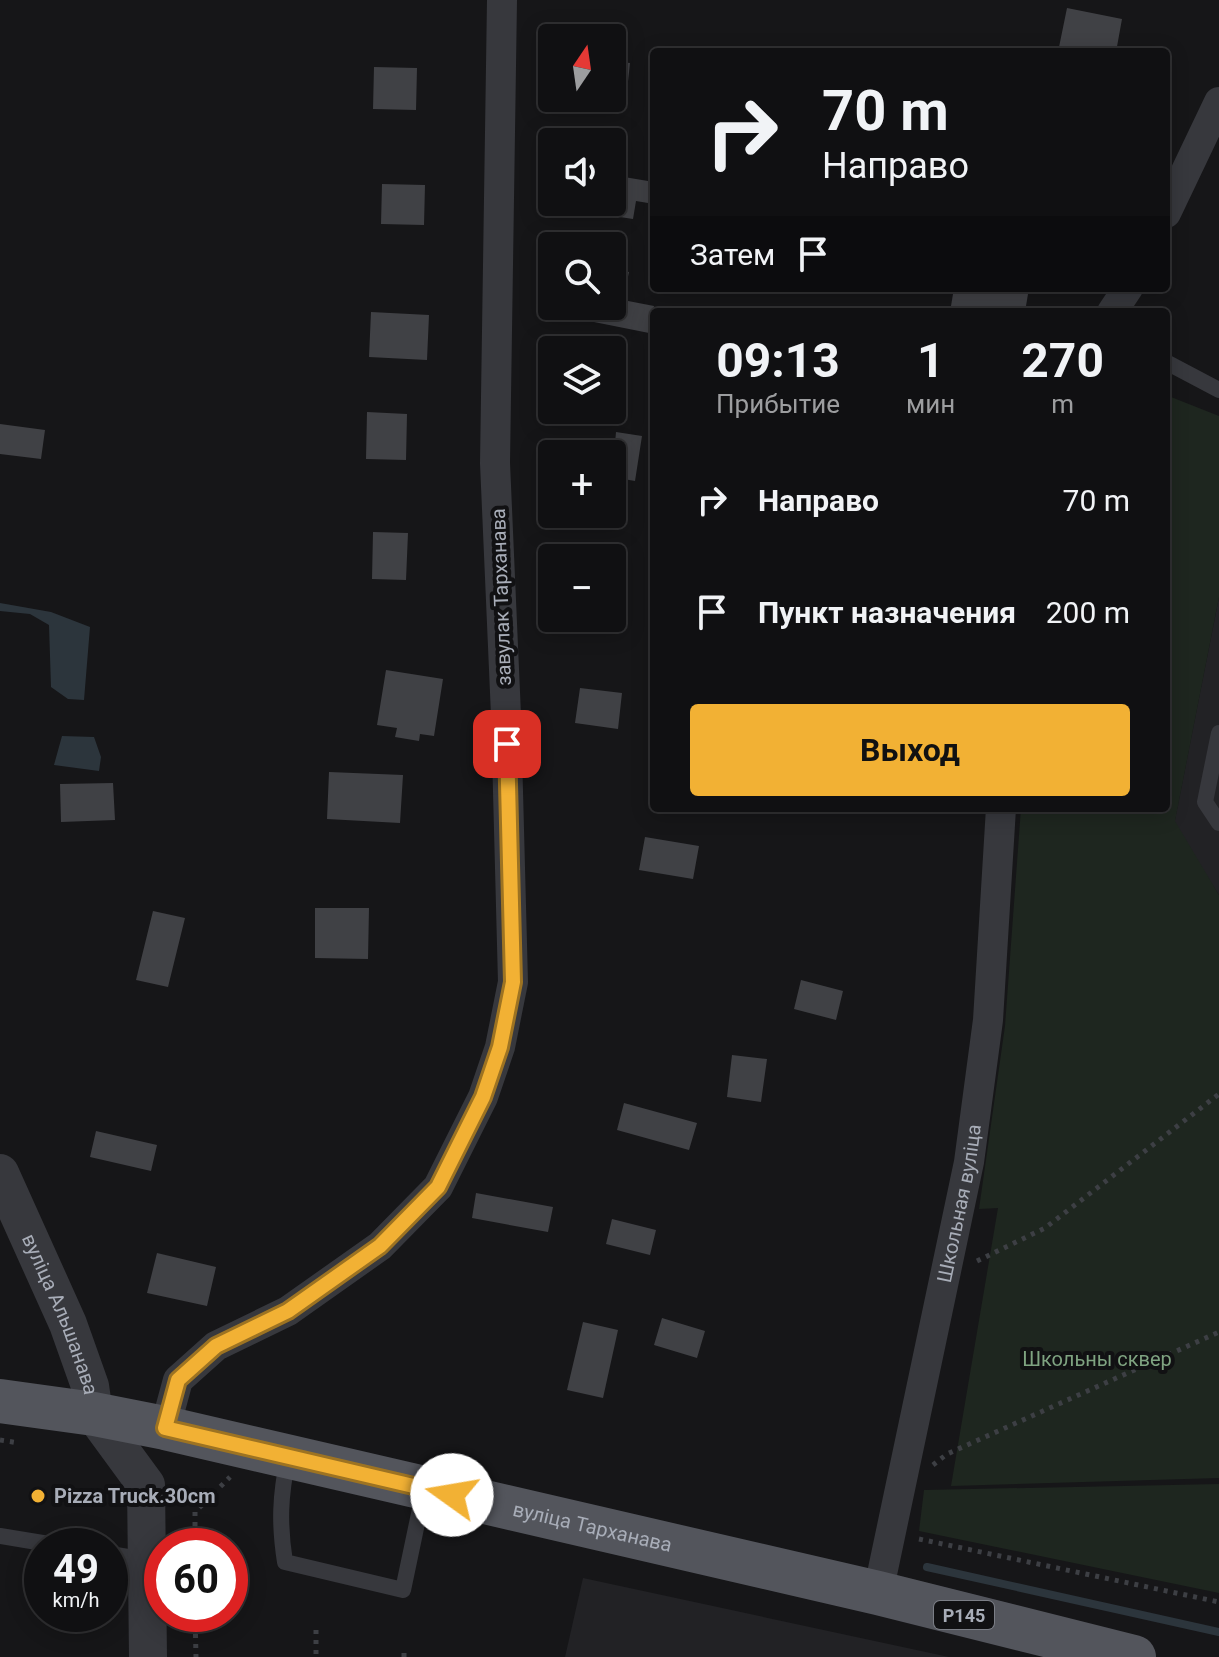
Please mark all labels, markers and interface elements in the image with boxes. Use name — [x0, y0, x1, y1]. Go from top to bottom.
north arrow — [538, 24, 626, 112]
map controls — [538, 24, 626, 632]
text: 70 m — [822, 78, 949, 144]
icon: right — [690, 80, 794, 184]
button: sound — [538, 128, 626, 216]
text: Направо — [822, 145, 969, 187]
button: search — [538, 232, 626, 320]
icon: arrive — [791, 232, 835, 276]
text: Затем — [690, 237, 775, 272]
text: 09:13 — [716, 332, 840, 389]
text: 1 — [917, 332, 944, 389]
text: 270 — [1021, 332, 1104, 389]
button: layers — [538, 336, 626, 424]
text: Прибытие — [716, 389, 840, 419]
text: мин — [906, 389, 955, 419]
text: m — [1051, 389, 1074, 419]
button: + — [538, 440, 626, 528]
icon: right — [690, 478, 734, 522]
text: Направо — [758, 483, 879, 518]
text: 70 m — [1063, 483, 1130, 518]
street label: завулак Тарханава — [486, 508, 516, 686]
button: − — [538, 544, 626, 632]
icon: arrive — [690, 590, 734, 634]
text: Пункт назначения — [758, 595, 1016, 630]
text: 200 m — [1046, 595, 1130, 630]
button: Выход — [690, 704, 1130, 796]
pin — [473, 710, 541, 778]
icon: arrive — [485, 722, 529, 766]
street label: Школьная вуліца — [932, 1123, 986, 1285]
street label: вуліца Альшанава — [17, 1230, 103, 1396]
park label: Школьны сквер — [1022, 1347, 1172, 1371]
position arrow — [410, 1453, 494, 1537]
place label: Pizza Truck.30cm — [54, 1484, 216, 1508]
marker: Pizza Truck.30cm — [29, 1487, 47, 1505]
street label: вуліца Тарханава — [511, 1497, 674, 1557]
speed limit sign: 60 — [144, 1528, 248, 1632]
text: 49 — [53, 1546, 99, 1593]
text: km/h — [53, 1588, 99, 1612]
road number: Р145 — [934, 1601, 994, 1629]

